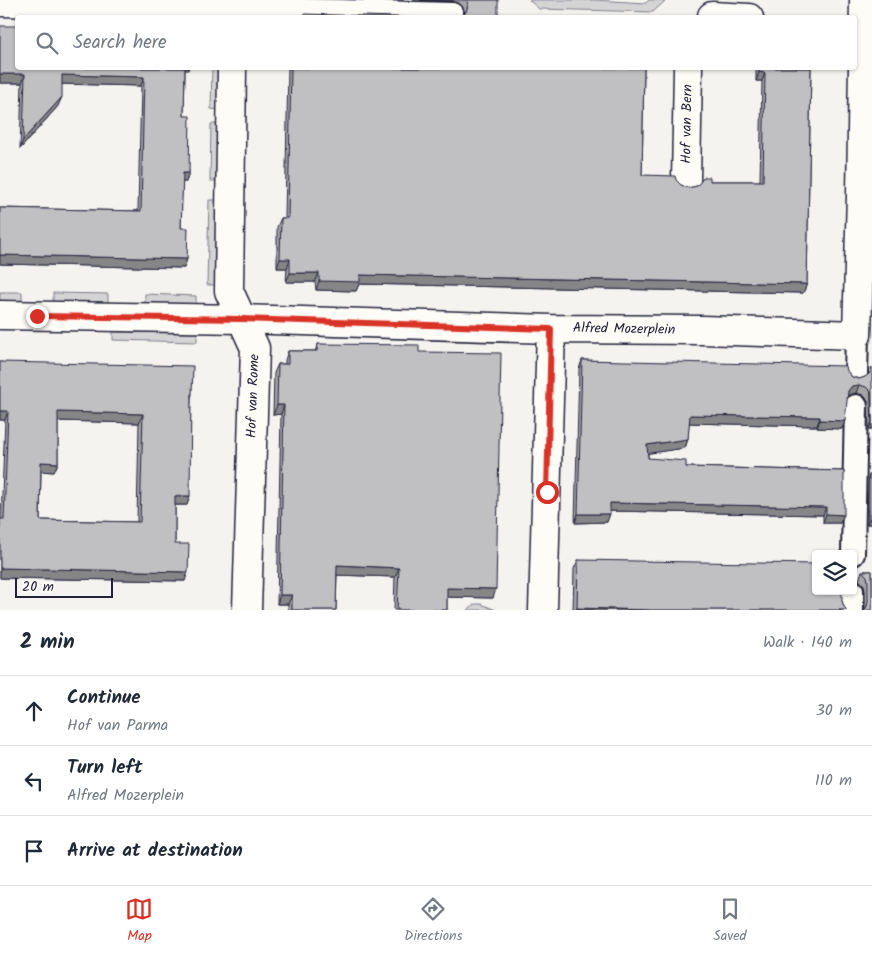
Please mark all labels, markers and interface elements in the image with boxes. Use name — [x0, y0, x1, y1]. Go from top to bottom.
search box — [15, 15, 857, 70]
text: Search here — [73, 28, 167, 58]
icon: search — [33, 29, 61, 57]
street label: Hof van Bern — [675, 84, 699, 164]
route end — [26, 305, 49, 328]
street label: Alfred Mozerplein — [573, 317, 675, 341]
street label: Hof van Rome — [241, 353, 265, 438]
route start — [536, 481, 559, 504]
map controls — [812, 550, 857, 595]
button: layers — [812, 550, 857, 595]
scale bar — [15, 575, 112, 598]
text: 20 m — [22, 576, 54, 598]
text: 2 min — [20, 626, 75, 659]
text: Walk · 140 m — [763, 630, 852, 655]
text: Continue — [67, 683, 140, 713]
icon: ahead — [20, 697, 48, 725]
text: 30 m — [816, 698, 852, 723]
text: Hof van Parma — [67, 713, 168, 738]
text: Turn left — [67, 753, 142, 783]
icon: left — [20, 767, 48, 795]
text: 110 m — [815, 768, 852, 793]
text: Alfred Mozerplein — [67, 783, 184, 808]
text: Arrive at destination — [67, 836, 243, 866]
icon: arrive — [20, 837, 48, 865]
tab: Map — [125, 895, 153, 947]
tab: Directions — [404, 895, 462, 947]
tab: Saved — [713, 895, 747, 947]

